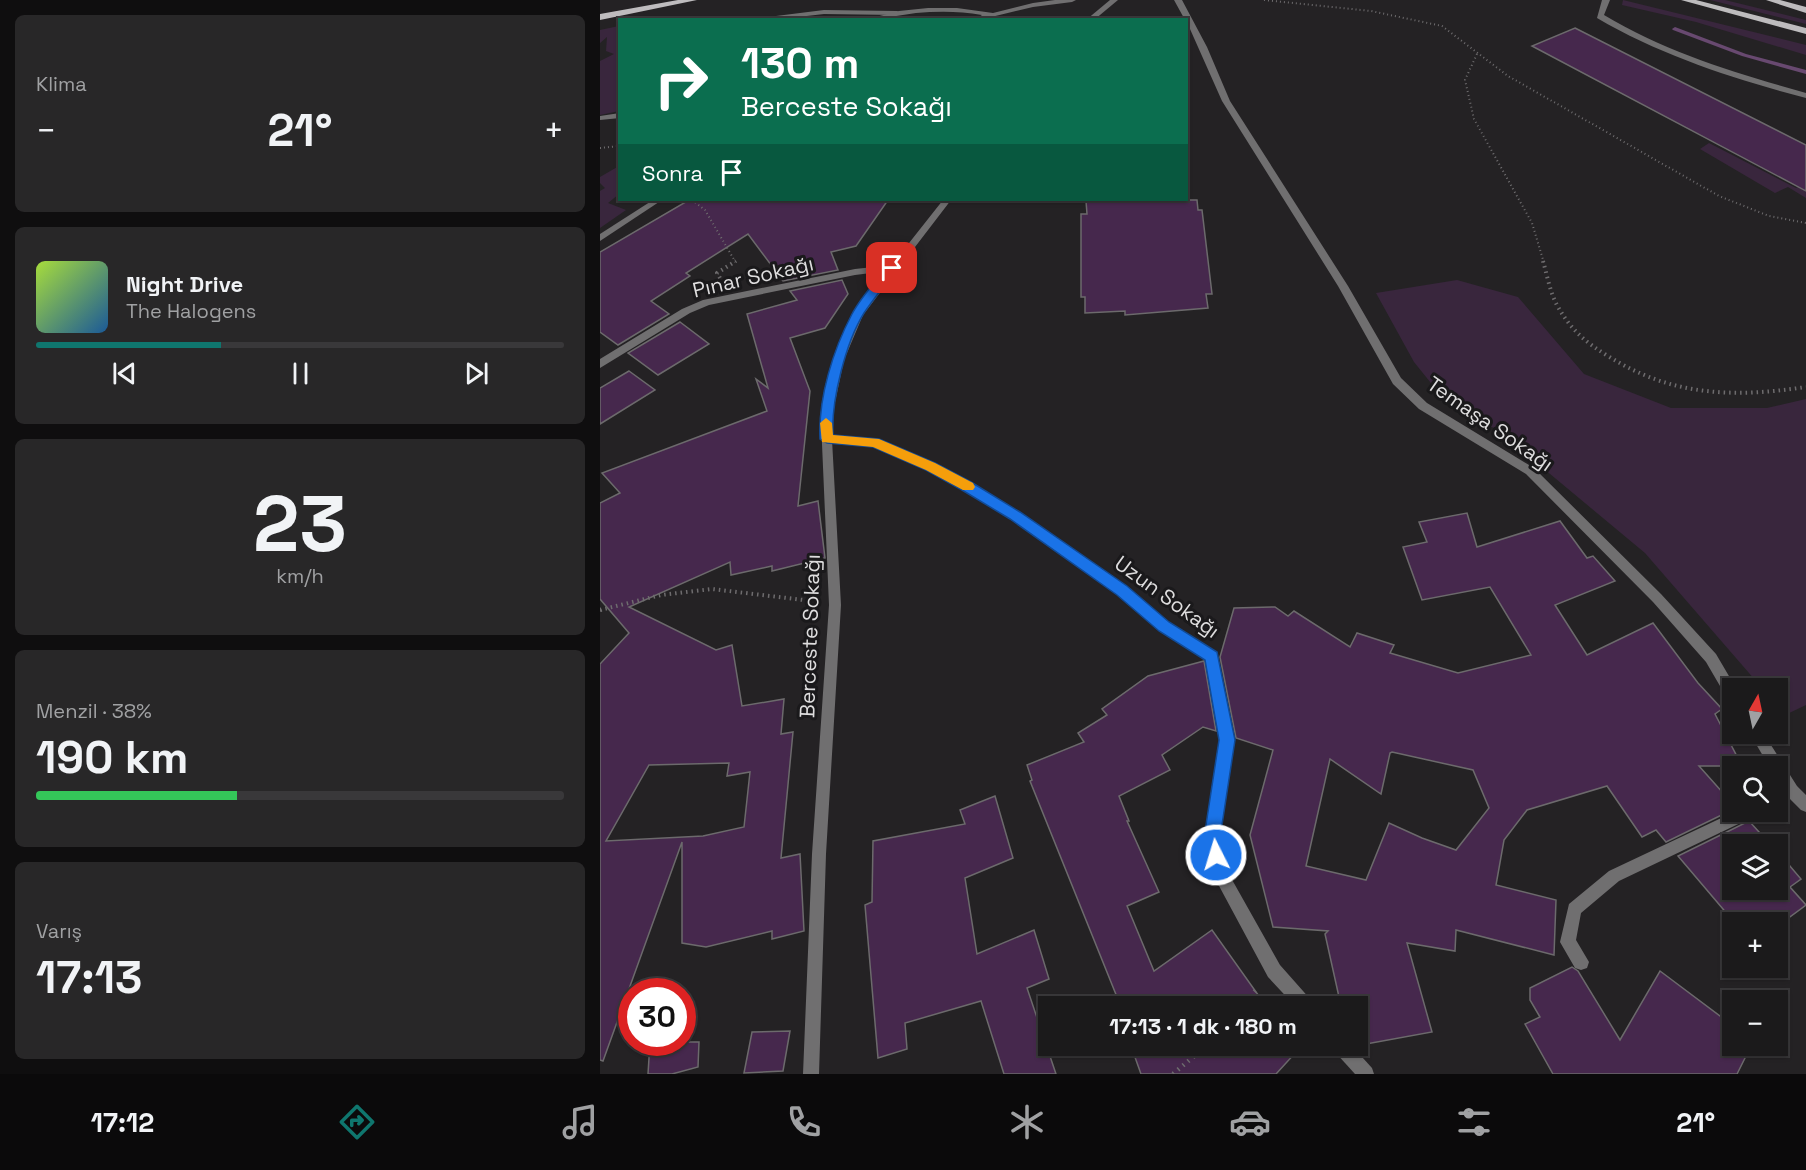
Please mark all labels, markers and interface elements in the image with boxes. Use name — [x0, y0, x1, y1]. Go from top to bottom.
text: 130 m — [741, 37, 859, 90]
icon: right — [642, 42, 720, 120]
text: Klima — [36, 71, 87, 97]
text: Berceste Sokağı — [741, 89, 952, 124]
text: 21° — [268, 102, 332, 159]
text: − — [36, 110, 56, 152]
text: + — [544, 110, 564, 152]
icon: arrive — [715, 156, 748, 189]
text: Sonra — [642, 159, 703, 187]
pin — [866, 242, 917, 293]
street label: Pınar Sokağı — [690, 249, 816, 304]
icon: arrive — [875, 251, 908, 284]
text: Night Drive — [126, 270, 243, 298]
text: The Halogens — [126, 298, 256, 324]
icon: previous — [108, 357, 141, 390]
icon: pause — [284, 357, 317, 390]
icon: next — [460, 357, 493, 390]
street label: Temaşa Sokağı — [1422, 370, 1559, 477]
text: 23 — [253, 474, 347, 574]
street label: Uzun Sokağı — [1109, 549, 1225, 644]
street label: Berceste Sokağı — [793, 554, 826, 718]
text: km/h — [276, 563, 324, 589]
north arrow — [1722, 678, 1788, 744]
map controls — [1722, 678, 1788, 1056]
text: Menzil · 38% — [36, 698, 152, 724]
text: 190 km — [36, 729, 189, 786]
button: search — [1722, 756, 1788, 822]
position arrow — [1184, 823, 1248, 887]
button: layers — [1722, 834, 1788, 900]
button: + — [1722, 912, 1788, 978]
text: Varış — [36, 918, 82, 944]
text: 17:13 — [36, 949, 142, 1006]
speed limit sign: 30 — [618, 978, 696, 1056]
button: − — [1722, 990, 1788, 1056]
text: 17:13 · 1 dk · 180 m — [1109, 1012, 1297, 1040]
icon: directions — [336, 1101, 378, 1143]
icon: music — [559, 1101, 601, 1143]
icon: phone — [783, 1101, 825, 1143]
icon: climate — [1006, 1101, 1048, 1143]
icon: car — [1229, 1101, 1271, 1143]
icon: filters — [1453, 1101, 1495, 1143]
text: 17:12 — [91, 1105, 154, 1140]
text: 21° — [1676, 1105, 1715, 1140]

